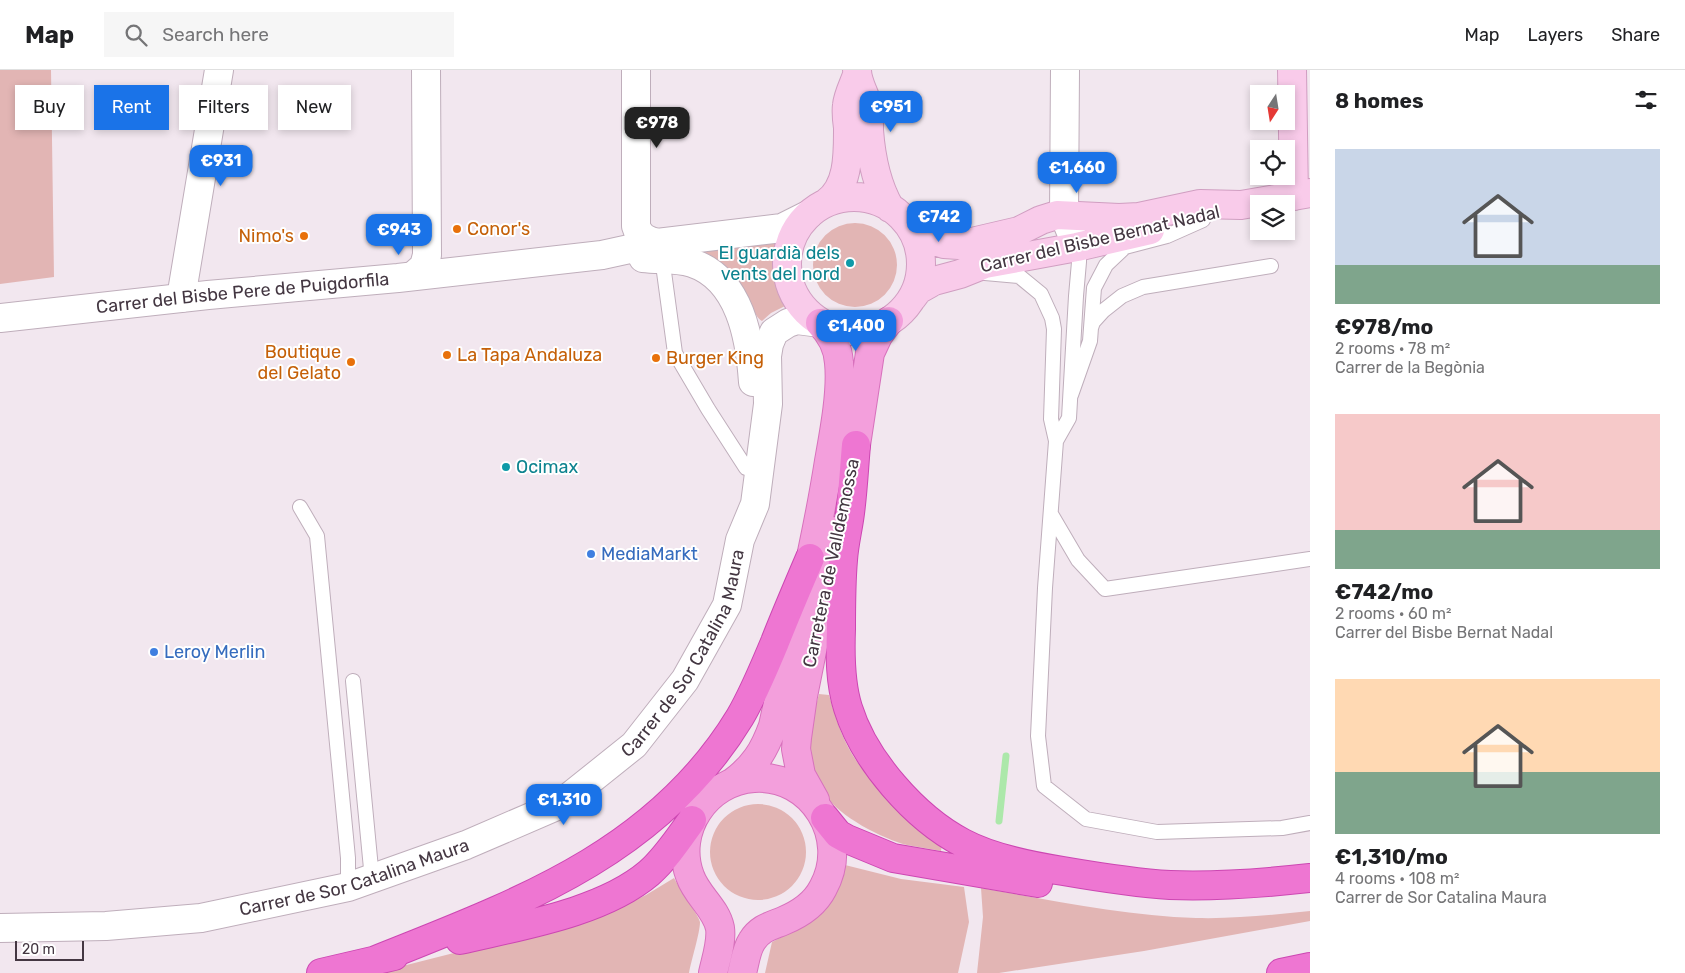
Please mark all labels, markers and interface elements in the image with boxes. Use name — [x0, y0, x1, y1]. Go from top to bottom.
search box — [104, 12, 454, 57]
text: Map — [25, 21, 74, 49]
icon: search — [122, 21, 150, 49]
text: Search here — [162, 23, 269, 46]
text: Map — [1465, 24, 1500, 46]
text: Layers — [1528, 24, 1583, 46]
text: Share — [1611, 24, 1660, 46]
chip: Buy — [15, 85, 84, 130]
chip: Rent — [94, 85, 169, 130]
chip: Filters — [179, 85, 268, 130]
chip: New — [278, 85, 351, 130]
north arrow — [1250, 85, 1295, 130]
map controls — [1250, 85, 1295, 240]
icon: filters — [1632, 86, 1660, 114]
text: 8 homes — [1335, 88, 1424, 113]
pin: €951 — [861, 90, 921, 133]
text: €951 — [871, 97, 912, 116]
pin: €978 — [627, 106, 687, 149]
text: €978 — [636, 113, 678, 132]
button: locate — [1250, 140, 1295, 185]
pin: €931 — [191, 144, 251, 187]
text: €931 — [201, 151, 241, 170]
pin: €1,660 — [1036, 152, 1118, 194]
text: €1,660 — [1049, 158, 1105, 177]
icon: home — [1453, 181, 1543, 271]
button: layers — [1250, 195, 1295, 240]
pin: €742 — [909, 200, 969, 243]
street label: Carrer del Bisbe Bernat Nadal — [978, 201, 1222, 277]
text: €742 — [918, 207, 960, 226]
pin: €943 — [369, 214, 429, 256]
place label: Conor's — [467, 218, 530, 240]
text: €943 — [377, 220, 421, 239]
marker: Conor's — [451, 223, 463, 235]
place label: Nimo's — [239, 225, 294, 247]
marker: Nimo's — [298, 230, 310, 242]
place label: El guardià dels vents del nord — [718, 242, 840, 285]
marker: El guardià dels vents del nord — [844, 257, 856, 269]
street label: Carrer del Bisbe Pere de Puigdorfila — [95, 268, 390, 318]
pin: €1,400 — [815, 310, 897, 352]
text: €978/mo — [1335, 314, 1433, 339]
text: €1,400 — [827, 316, 885, 335]
text: 2 rooms · 78 m² — [1335, 339, 1450, 358]
place label: Boutique del Gelato — [257, 341, 341, 384]
place label: La Tapa Andaluza — [457, 344, 602, 366]
place label: Burger King — [666, 347, 764, 369]
marker: La Tapa Andaluza — [441, 349, 453, 361]
marker: Burger King — [650, 352, 662, 364]
marker: Boutique del Gelato — [345, 356, 357, 368]
text: Carrer de la Begònia — [1335, 358, 1485, 377]
icon: home — [1453, 446, 1543, 536]
place label: Ocimax — [516, 456, 578, 478]
street label: Carretera de Valldemossa — [798, 456, 864, 670]
marker: Ocimax — [500, 461, 512, 473]
place label: MediaMarkt — [601, 543, 698, 565]
street label: Carrer de Sor Catalina Maura — [617, 547, 749, 762]
marker: MediaMarkt — [585, 548, 597, 560]
text: €742/mo — [1335, 579, 1433, 604]
text: 2 rooms · 60 m² — [1335, 604, 1452, 623]
text: Carrer del Bisbe Bernat Nadal — [1335, 623, 1553, 642]
place label: Leroy Merlin — [164, 641, 265, 663]
marker: Leroy Merlin — [148, 646, 160, 658]
icon: home — [1453, 711, 1543, 801]
pin: €1,310 — [523, 784, 605, 826]
text: €1,310 — [537, 790, 591, 809]
street label: Carrer de Sor Catalina Maura — [237, 834, 472, 921]
text: €1,310/mo — [1335, 844, 1448, 869]
text: 4 rooms · 108 m² — [1335, 869, 1459, 888]
text: Carrer de Sor Catalina Maura — [1335, 888, 1547, 907]
scale bar — [15, 938, 84, 961]
text: 20 m — [22, 941, 55, 958]

